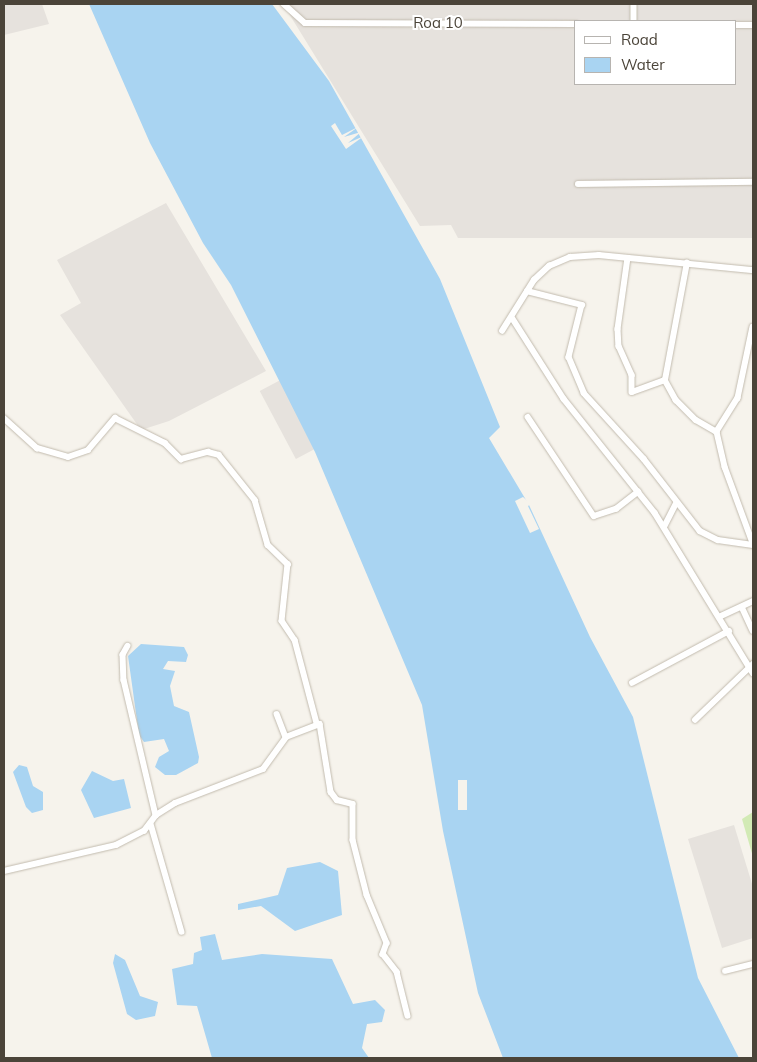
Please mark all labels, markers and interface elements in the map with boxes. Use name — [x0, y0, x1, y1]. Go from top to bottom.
street label: Roa 10 — [413, 14, 463, 32]
legend — [574, 20, 737, 85]
text: Road — [621, 30, 658, 49]
text: Water — [621, 55, 665, 74]

